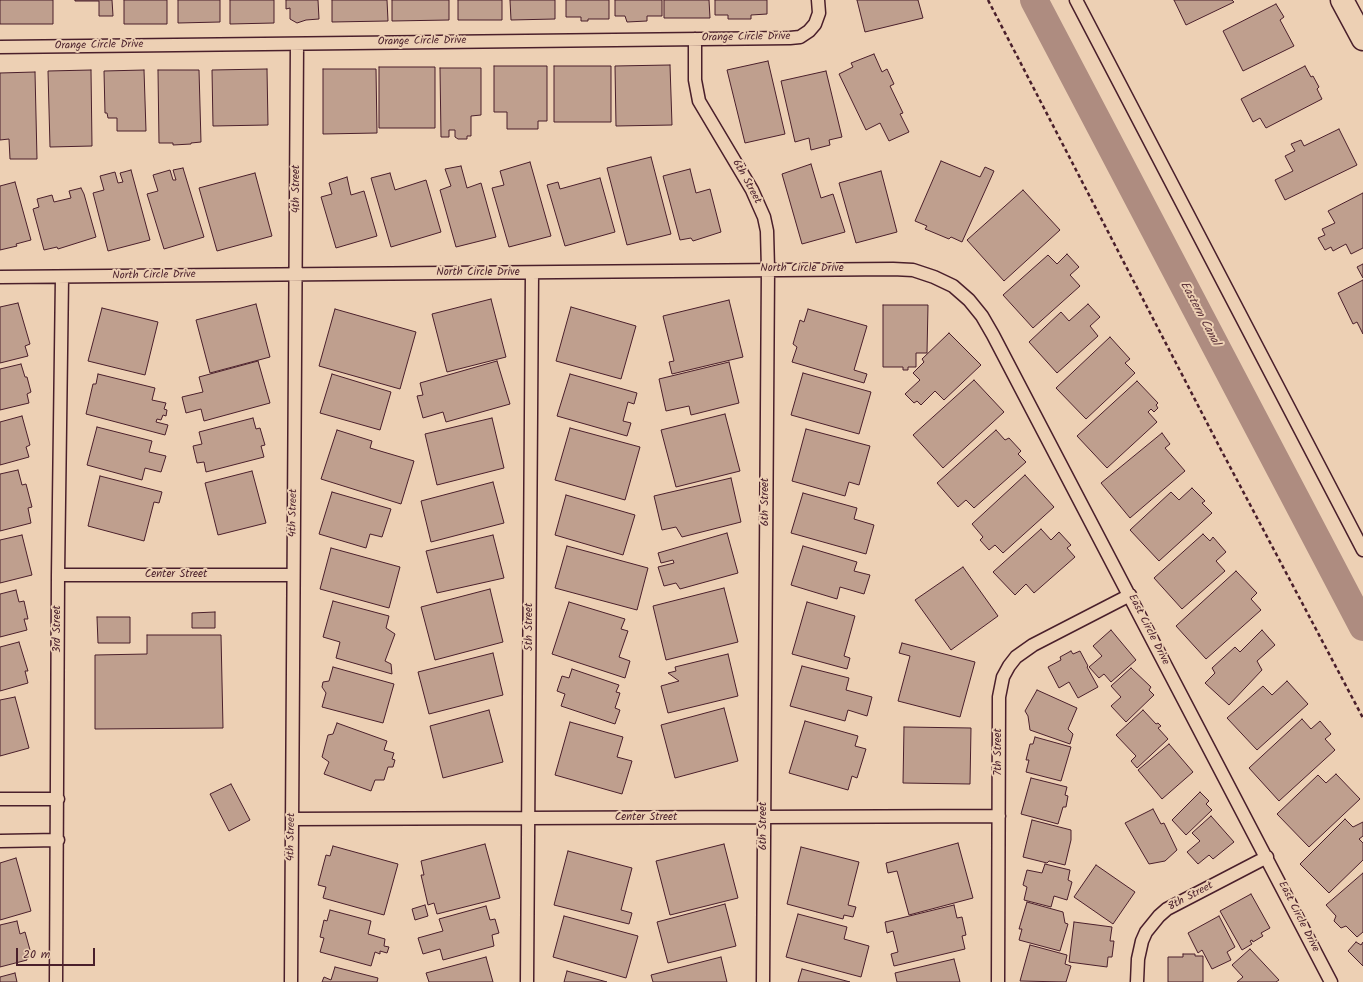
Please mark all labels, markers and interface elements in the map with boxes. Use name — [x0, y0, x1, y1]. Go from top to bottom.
street label: Orange Circle Drive — [702, 31, 790, 45]
street label: Orange Circle Drive — [378, 35, 466, 49]
street label: Orange Circle Drive — [55, 39, 143, 53]
street label: 6th Street — [728, 158, 764, 206]
street label: 4th Street — [290, 165, 304, 213]
street label: North Circle Drive — [760, 262, 844, 276]
street label: North Circle Drive — [436, 266, 520, 280]
street label: North Circle Drive — [112, 269, 196, 283]
water label: Eastern Canal — [1176, 279, 1222, 349]
street label: 6th Street — [759, 478, 773, 526]
street label: 4th Street — [287, 489, 301, 537]
street label: Center Street — [145, 568, 207, 582]
street label: East Circle Drive — [1124, 592, 1172, 668]
street label: 5th Street — [523, 603, 537, 651]
street label: 3rd Street — [51, 605, 65, 653]
street label: 7th Street — [992, 728, 1006, 776]
street label: 6th Street — [757, 802, 771, 850]
street label: Center Street — [615, 811, 677, 825]
street label: 4th Street — [285, 813, 299, 861]
street label: East Circle Drive — [1274, 879, 1322, 955]
street label: 8th Street — [1166, 880, 1216, 914]
scale bar — [18, 940, 97, 966]
text: 20 m — [23, 945, 50, 964]

